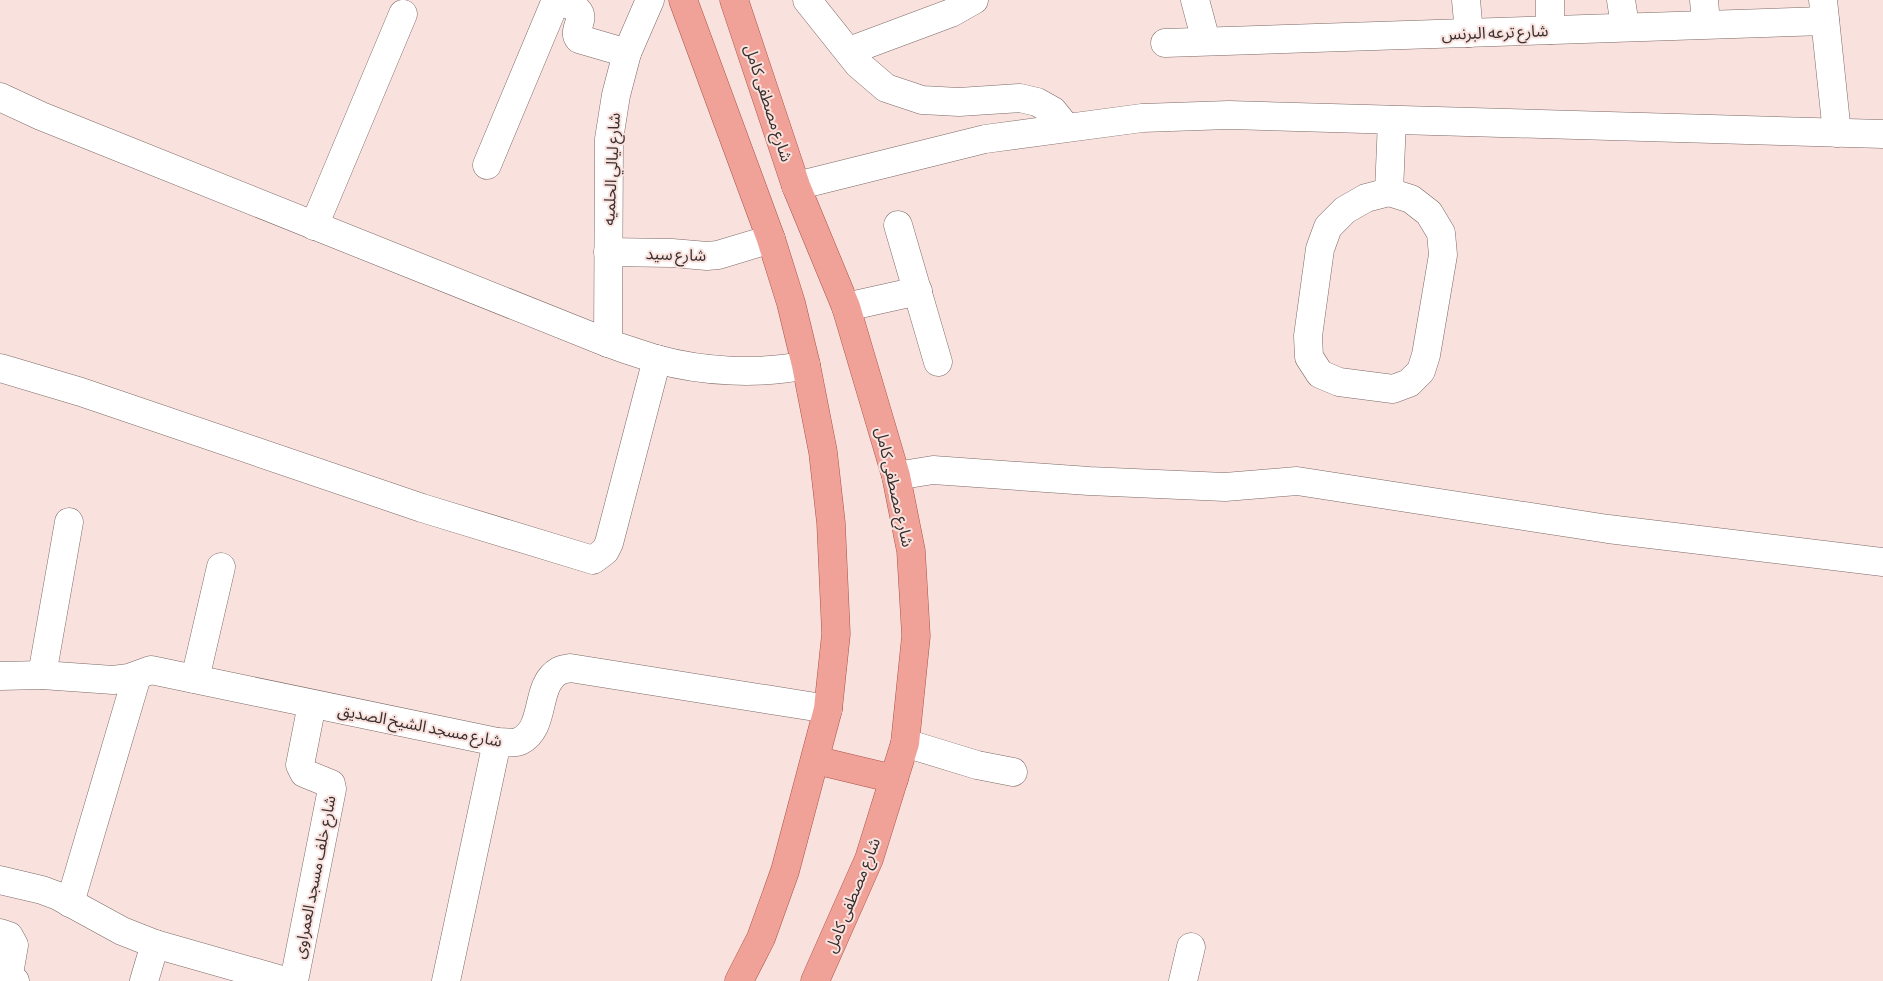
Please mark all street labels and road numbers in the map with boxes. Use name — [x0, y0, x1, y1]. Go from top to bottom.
street label: شارع ترعه البرنس — [1441, 22, 1549, 47]
street label: شارع مصطفى كامل — [738, 42, 795, 165]
street label: شارع ليالي الحلميه — [600, 112, 627, 226]
street label: شارع سيد — [645, 245, 707, 268]
street label: شارع مصطفى كامل — [869, 426, 917, 549]
street label: شارع مسجد الشيخ الصديق — [336, 701, 503, 754]
street label: شارع خلف مسجد العمراوى — [290, 794, 343, 961]
street label: شارع مصطفى كامل — [822, 835, 887, 957]

